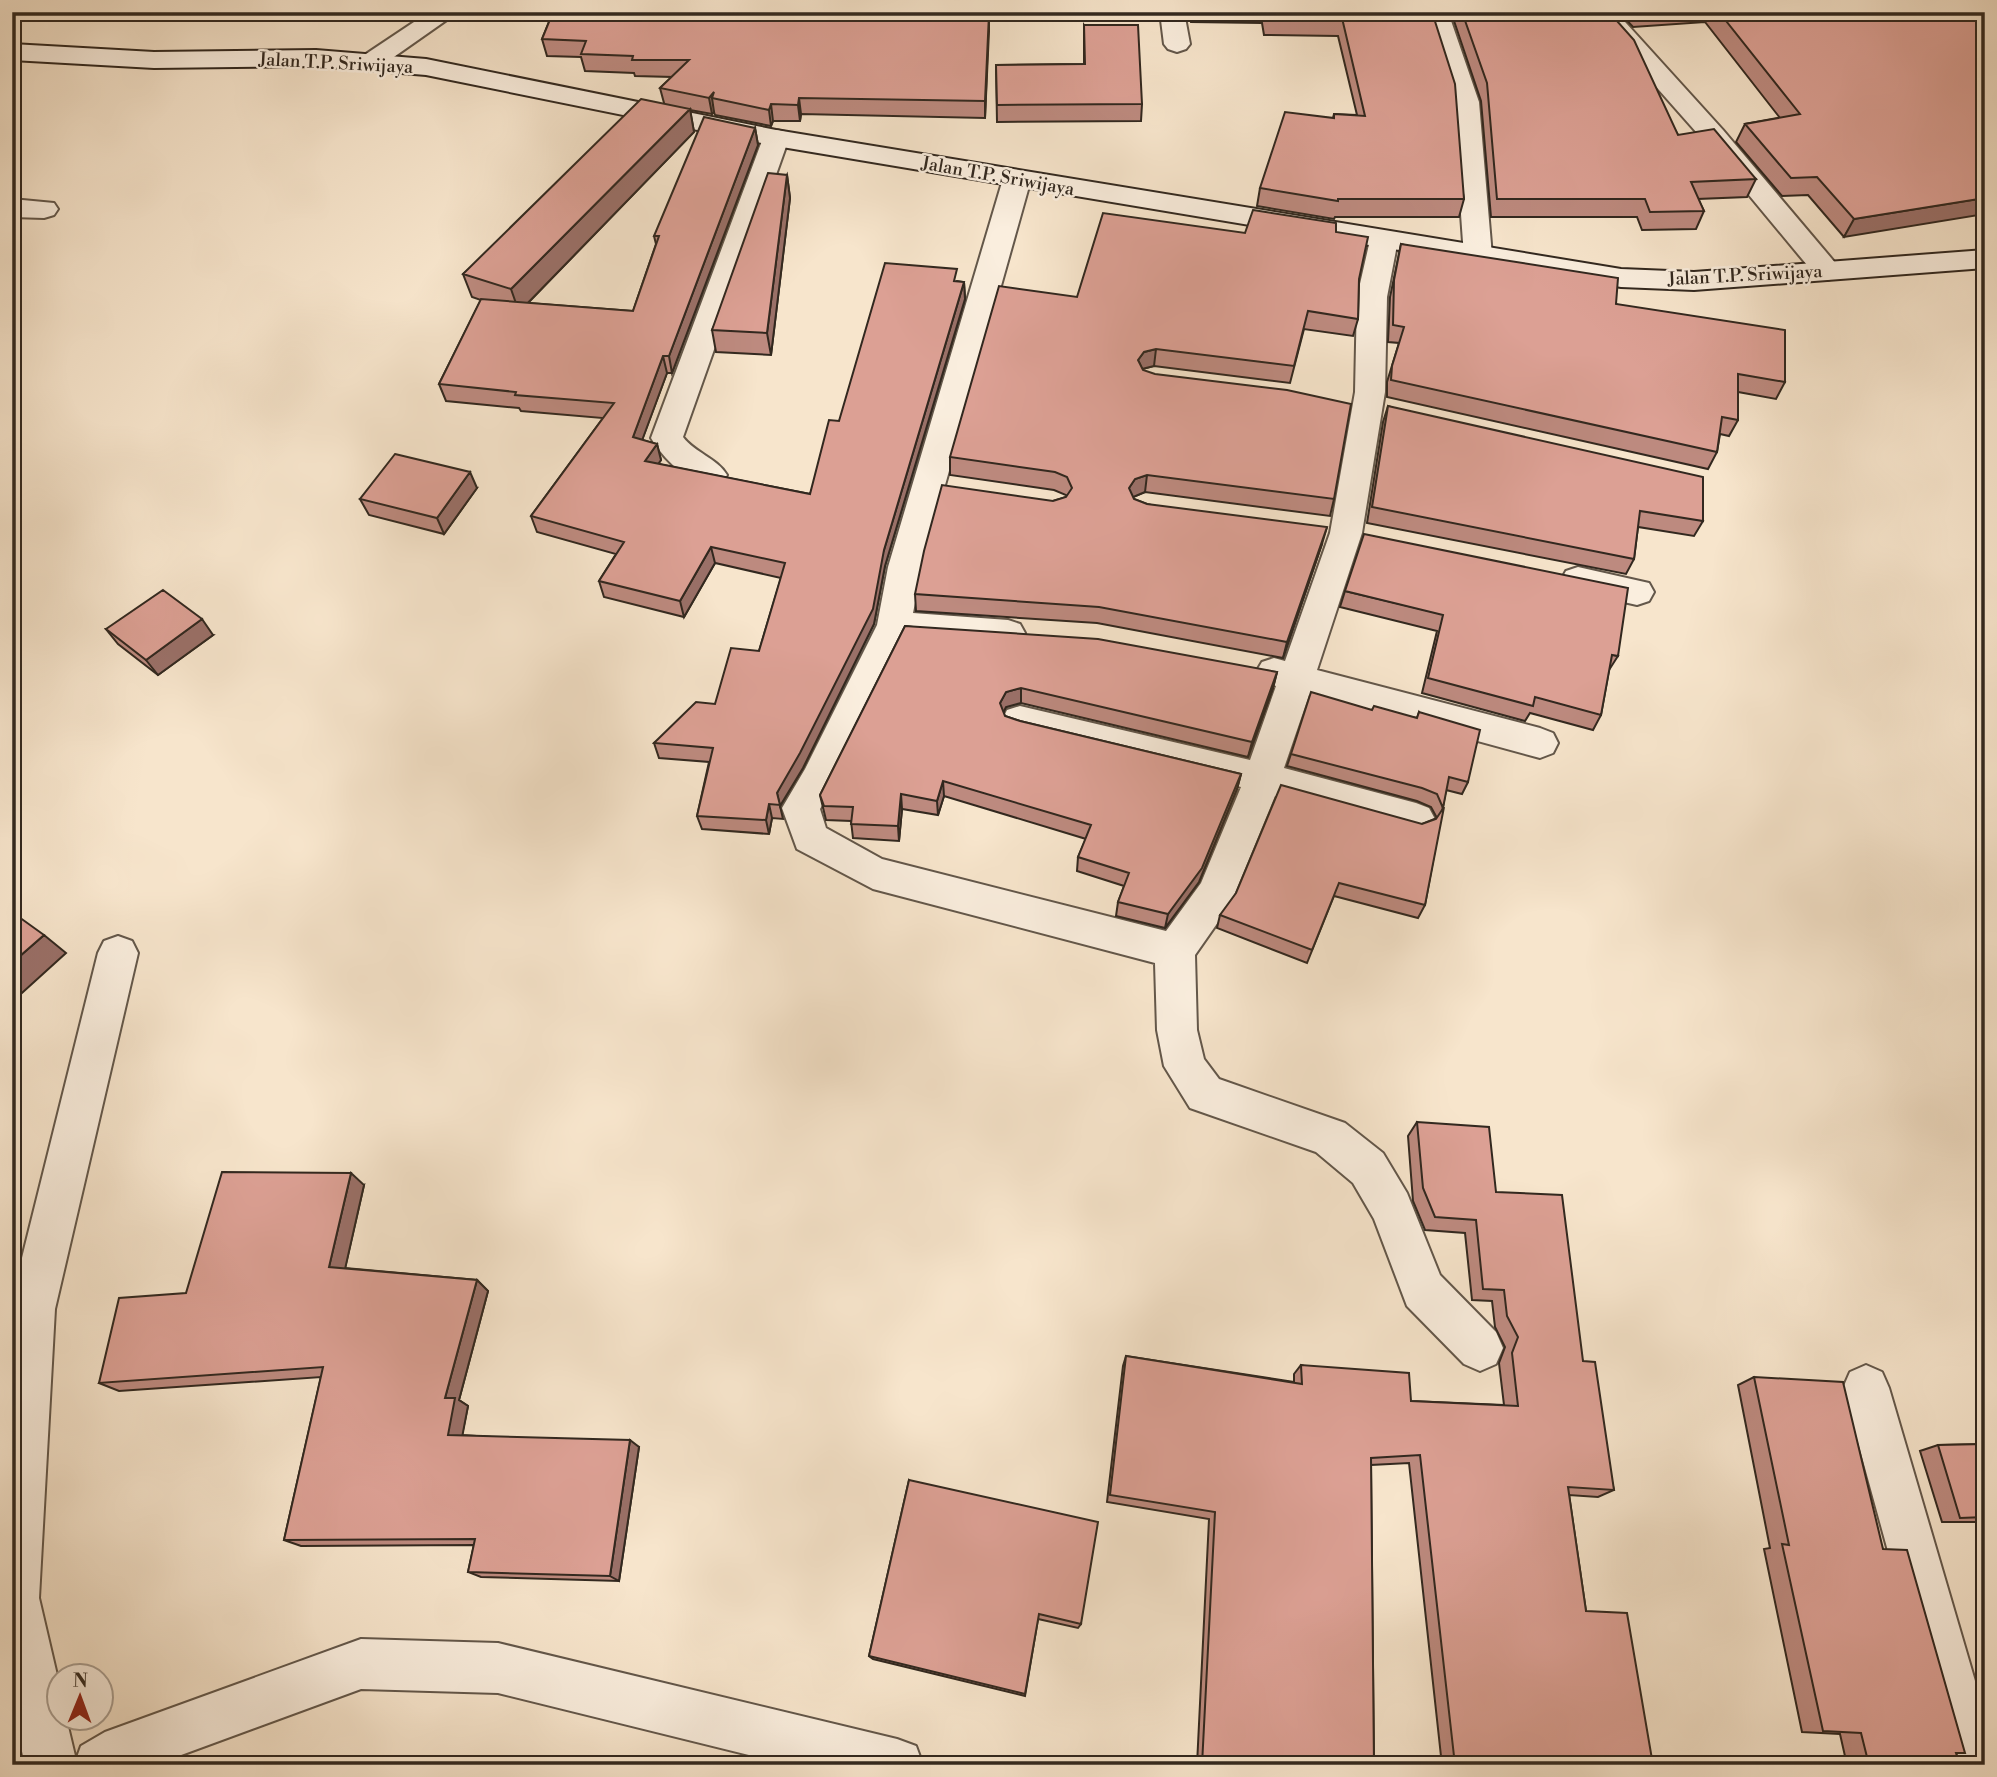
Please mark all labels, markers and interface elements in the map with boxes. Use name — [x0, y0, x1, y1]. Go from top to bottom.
street label: Jalan T.P. Sriwijaya — [257, 48, 415, 79]
street label: Jalan T.P. Sriwijaya — [919, 152, 1077, 201]
street label: Jalan T.P. Sriwijaya — [1666, 260, 1824, 291]
north arrow — [46, 1662, 116, 1732]
text: N — [73, 1669, 88, 1693]

